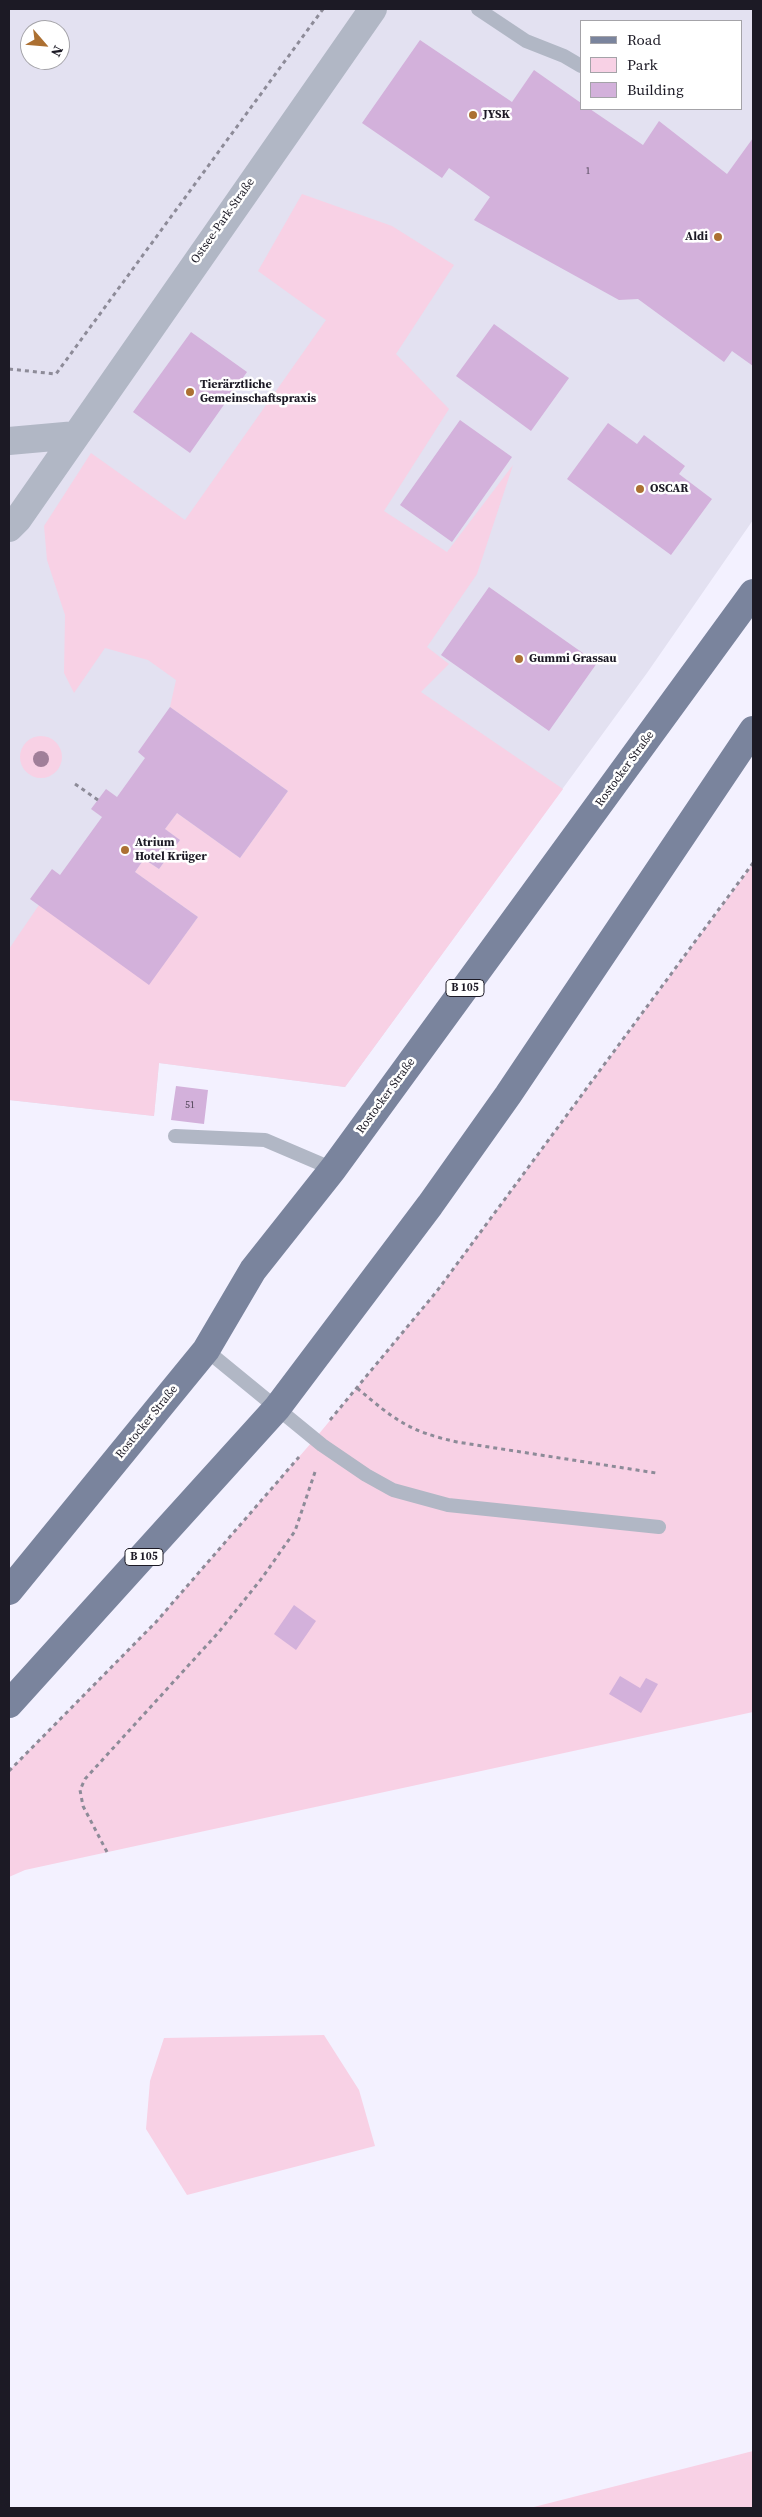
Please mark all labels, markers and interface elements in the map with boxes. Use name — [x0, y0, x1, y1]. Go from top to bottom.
north arrow — [20, 20, 70, 70]
legend — [580, 20, 742, 110]
text: Road — [627, 29, 661, 50]
text: N — [46, 42, 69, 60]
text: Park — [627, 54, 658, 75]
text: Building — [627, 79, 684, 100]
place label: JYSK — [483, 108, 510, 122]
marker: JYSK — [467, 109, 479, 121]
house number: 1 — [586, 165, 590, 177]
street label: Ostsee-Park-Straße — [188, 175, 258, 267]
place label: Aldi — [685, 230, 708, 244]
marker: Aldi — [712, 231, 724, 243]
place label: Tierärztliche Gemeinschaftspraxis — [200, 378, 316, 406]
marker: Tierärztliche Gemeinschaftspraxis — [184, 386, 196, 398]
place label: OSCAR — [650, 482, 689, 496]
marker: OSCAR — [634, 483, 646, 495]
place label: Gummi Grassau — [529, 652, 617, 666]
marker: Gummi Grassau — [513, 653, 525, 665]
street label: Rostocker Straße — [593, 728, 657, 810]
place label: Atrium Hotel Krüger — [135, 836, 207, 864]
marker: Atrium Hotel Krüger — [119, 844, 131, 856]
road number: B 105 — [446, 980, 484, 996]
street label: Rostocker Straße — [354, 1055, 418, 1137]
house number: 51 — [185, 1099, 195, 1111]
street label: Rostocker Straße — [113, 1382, 181, 1462]
road number: B 105 — [125, 1548, 163, 1565]

